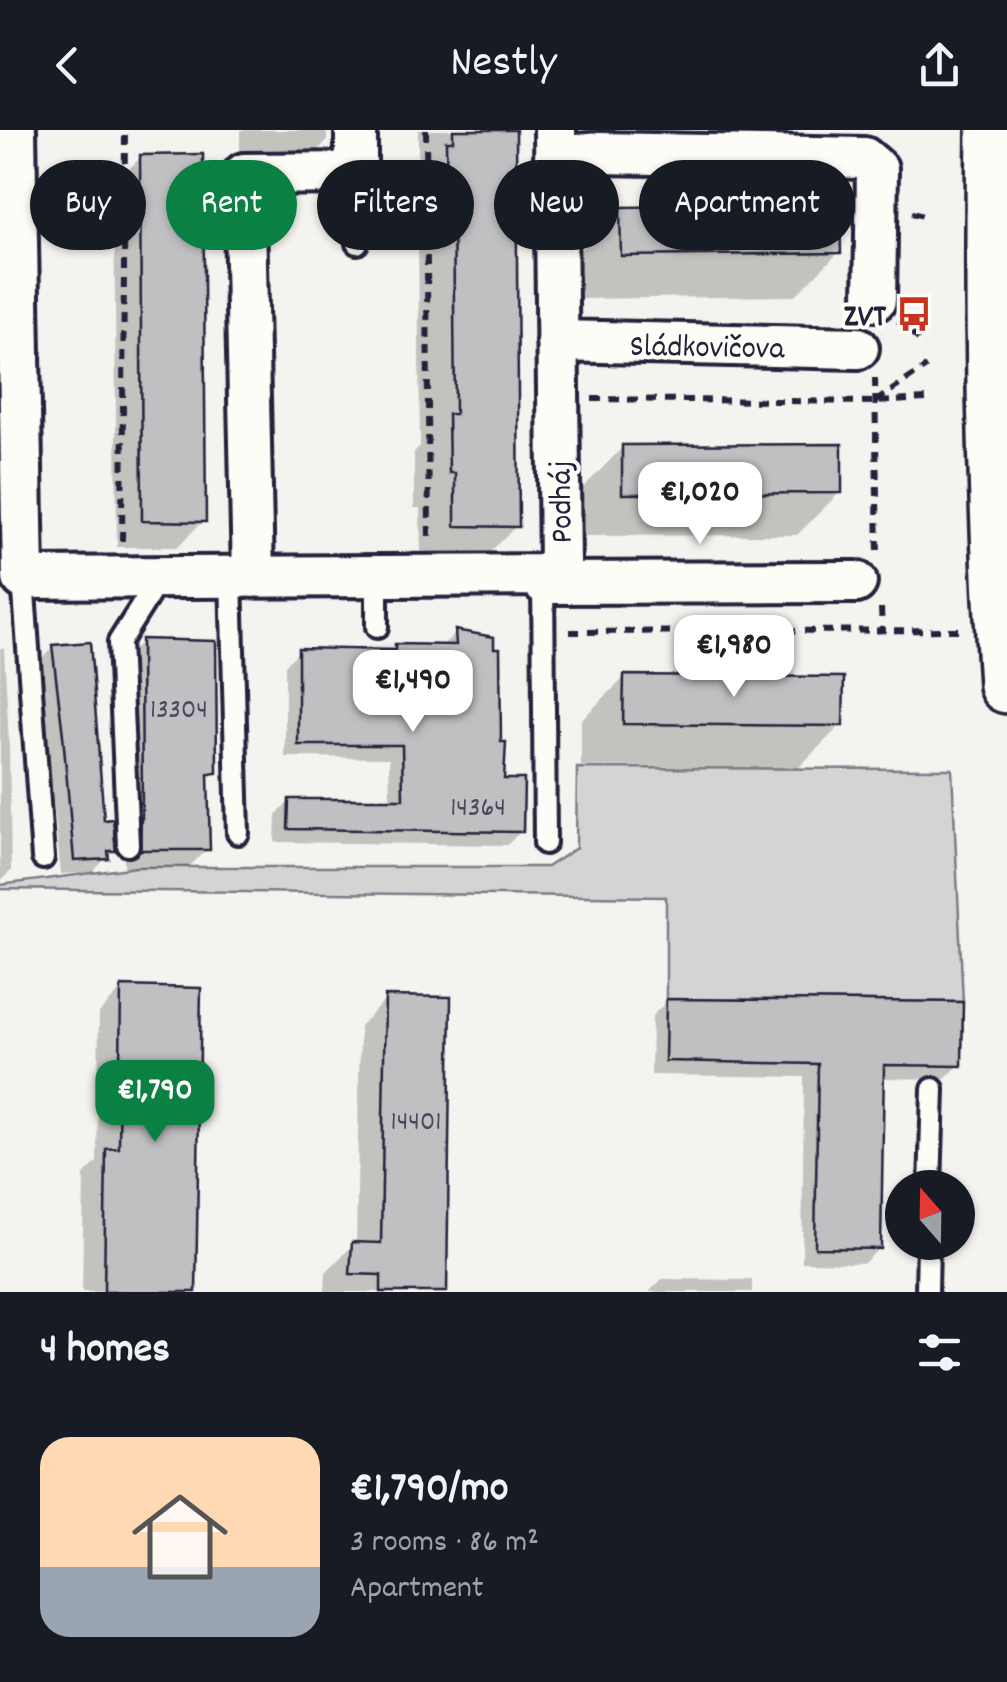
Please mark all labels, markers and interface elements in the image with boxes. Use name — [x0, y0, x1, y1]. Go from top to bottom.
text: Nestly — [450, 33, 557, 97]
icon: back — [40, 38, 95, 93]
icon: share — [912, 38, 967, 93]
chip: Buy — [30, 160, 146, 250]
chip: Rent — [166, 160, 297, 250]
chip: Filters — [317, 160, 474, 250]
chip: New — [494, 160, 619, 250]
chip: Apartment — [639, 160, 855, 250]
bus stop icon: ZVT — [895, 295, 933, 333]
place label: ZVT — [844, 296, 886, 342]
street label: Sládkovičova — [629, 326, 786, 374]
street label: Podháj — [540, 460, 588, 544]
pin: €1,020 — [619, 462, 781, 547]
text: €1,020 — [660, 471, 740, 517]
pin: €1,980 — [653, 615, 815, 700]
text: €1,980 — [696, 624, 772, 670]
pin: €1,490 — [332, 650, 494, 735]
text: €1,490 — [375, 659, 451, 705]
house number: 13304 — [150, 692, 208, 732]
house number: 14364 — [450, 790, 506, 830]
pin: €1,790 — [74, 1060, 236, 1145]
text: €1,790 — [117, 1069, 193, 1115]
house number: 14401 — [391, 1104, 441, 1144]
north arrow — [885, 1170, 975, 1260]
map controls — [885, 1170, 975, 1260]
text: 4 homes — [40, 1322, 170, 1382]
icon: filters — [912, 1325, 967, 1380]
text: €1,790/mo — [350, 1461, 508, 1521]
icon: home — [120, 1477, 240, 1597]
text: 3 rooms · 86 m² — [350, 1521, 539, 1567]
text: Apartment — [350, 1567, 484, 1613]

